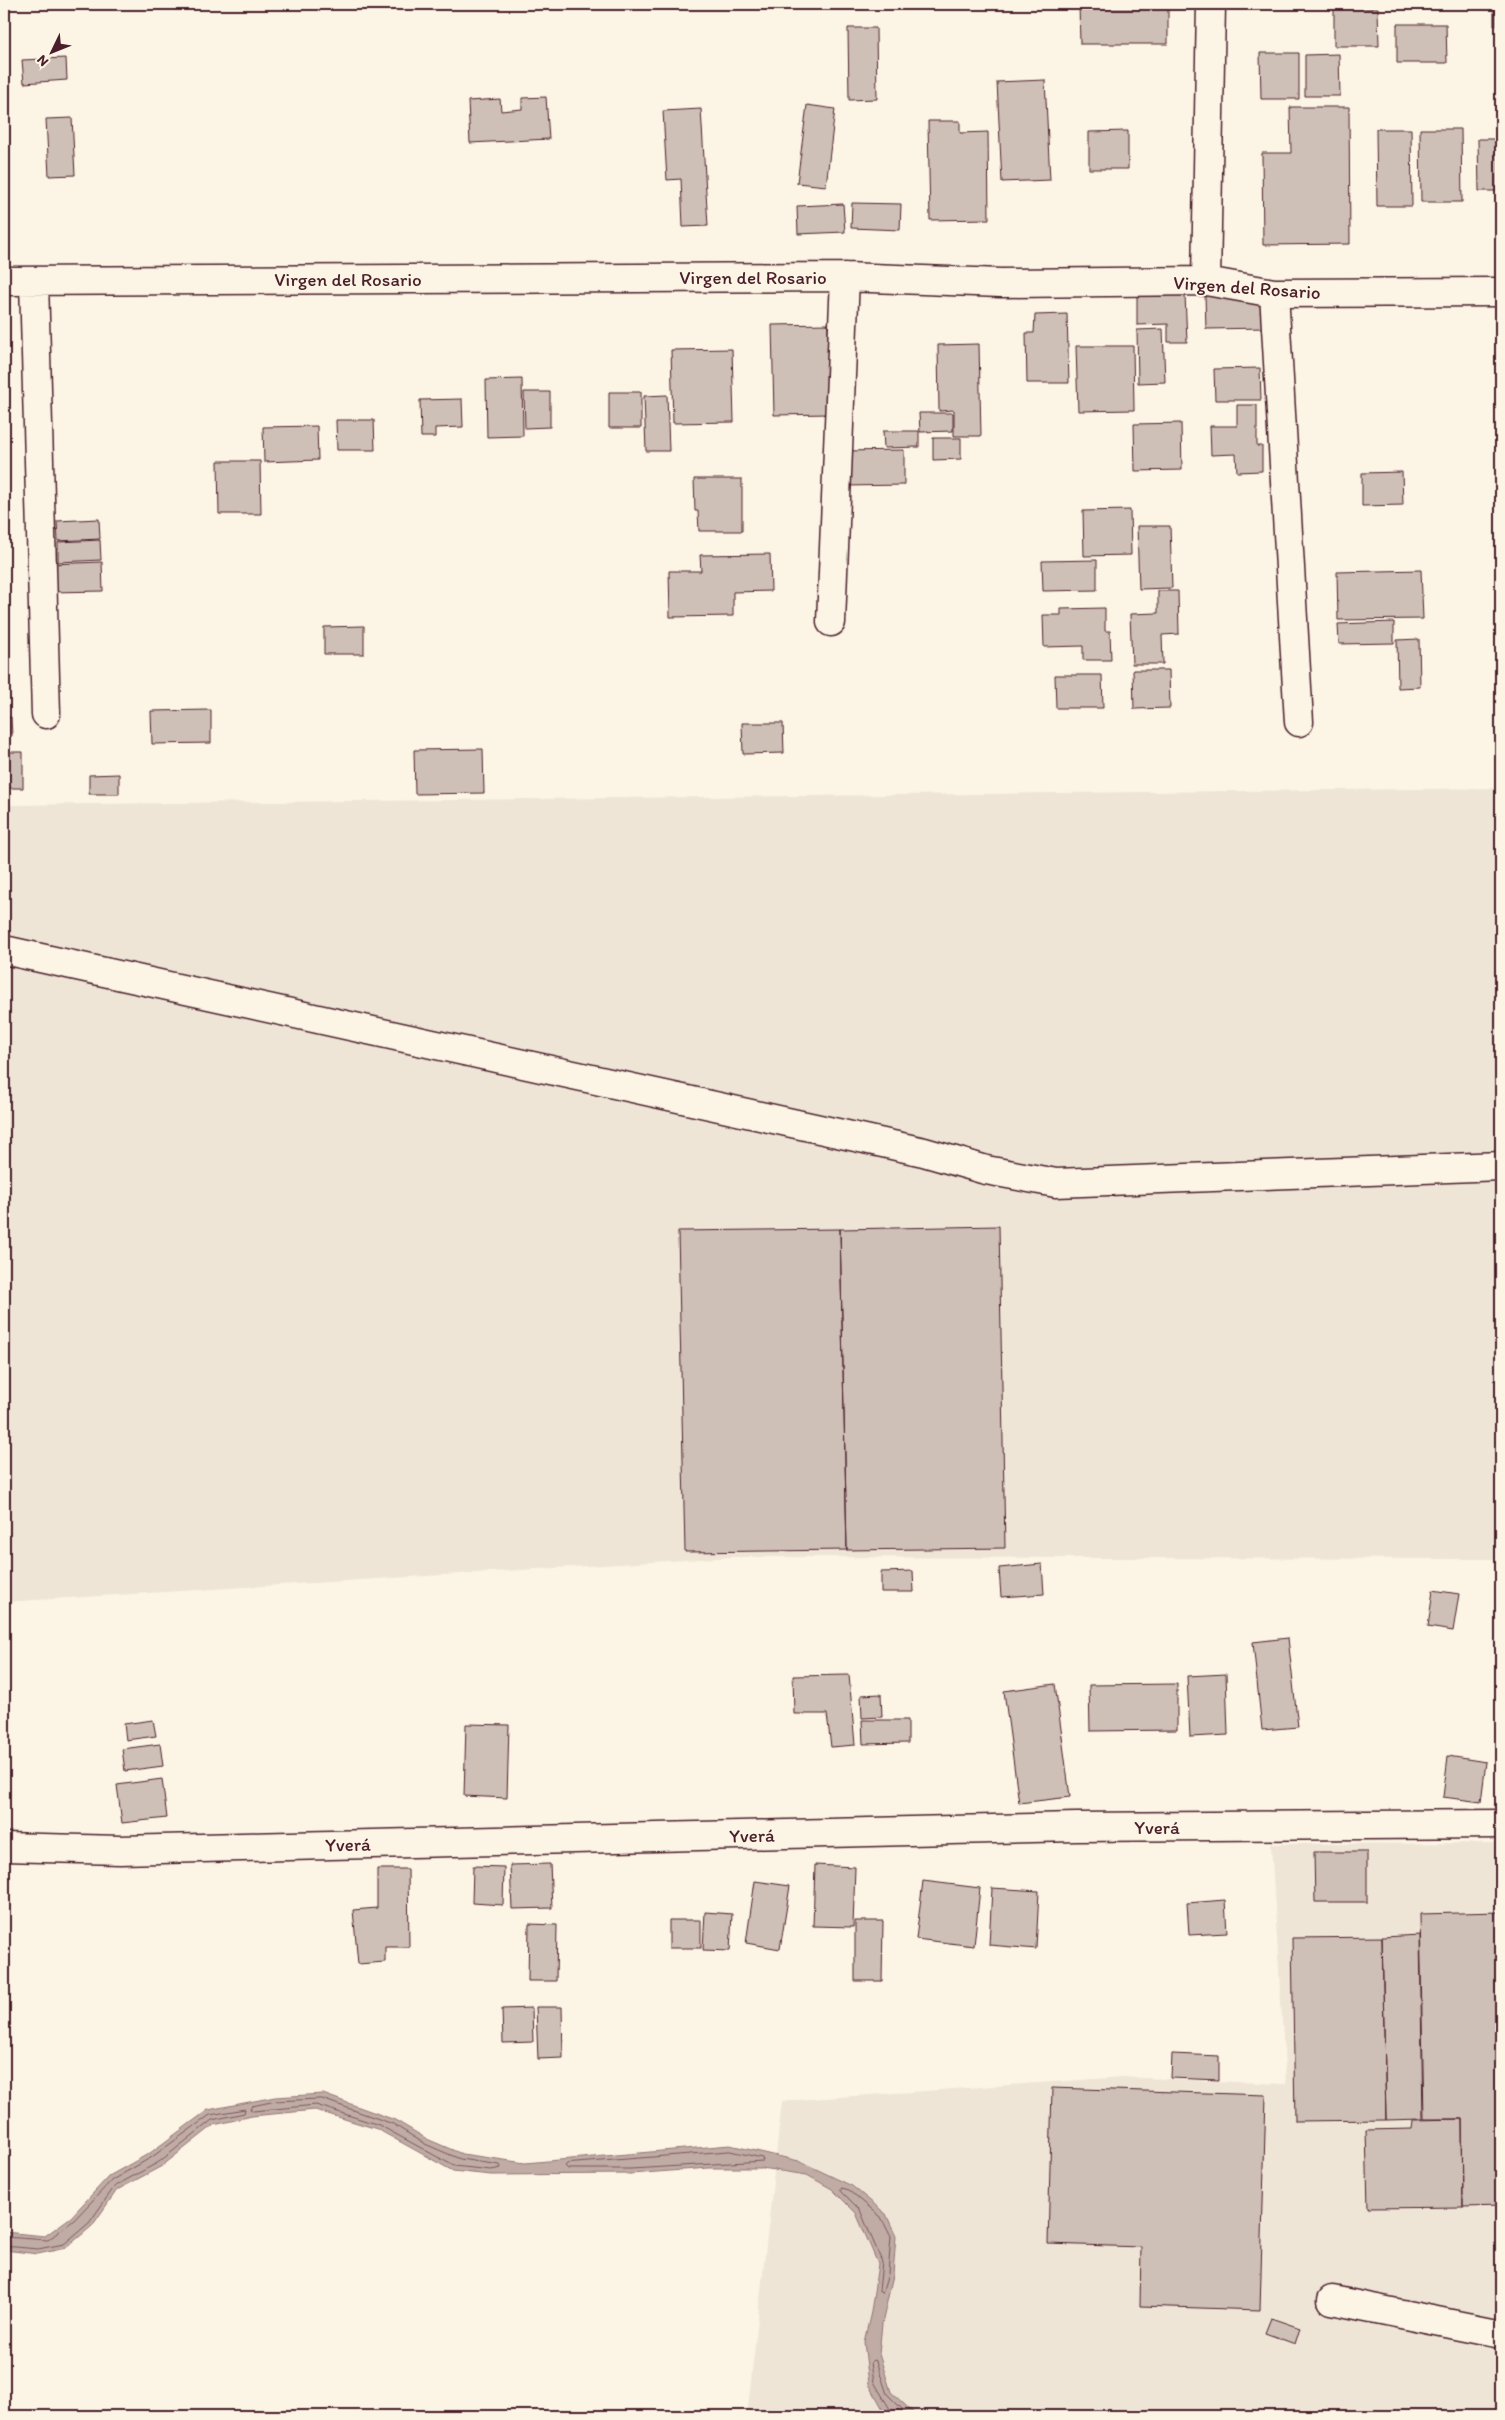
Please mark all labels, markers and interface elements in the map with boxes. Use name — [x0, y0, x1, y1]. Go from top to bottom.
north arrow — [28, 28, 78, 78]
text: N — [33, 51, 52, 70]
street label: Virgen del Rosario — [679, 266, 827, 289]
street label: Virgen del Rosario — [274, 268, 422, 291]
street label: Virgen del Rosario — [1172, 271, 1321, 304]
street label: Yverá — [1134, 1816, 1180, 1839]
street label: Yverá — [729, 1824, 775, 1847]
street label: Yverá — [325, 1833, 371, 1856]

